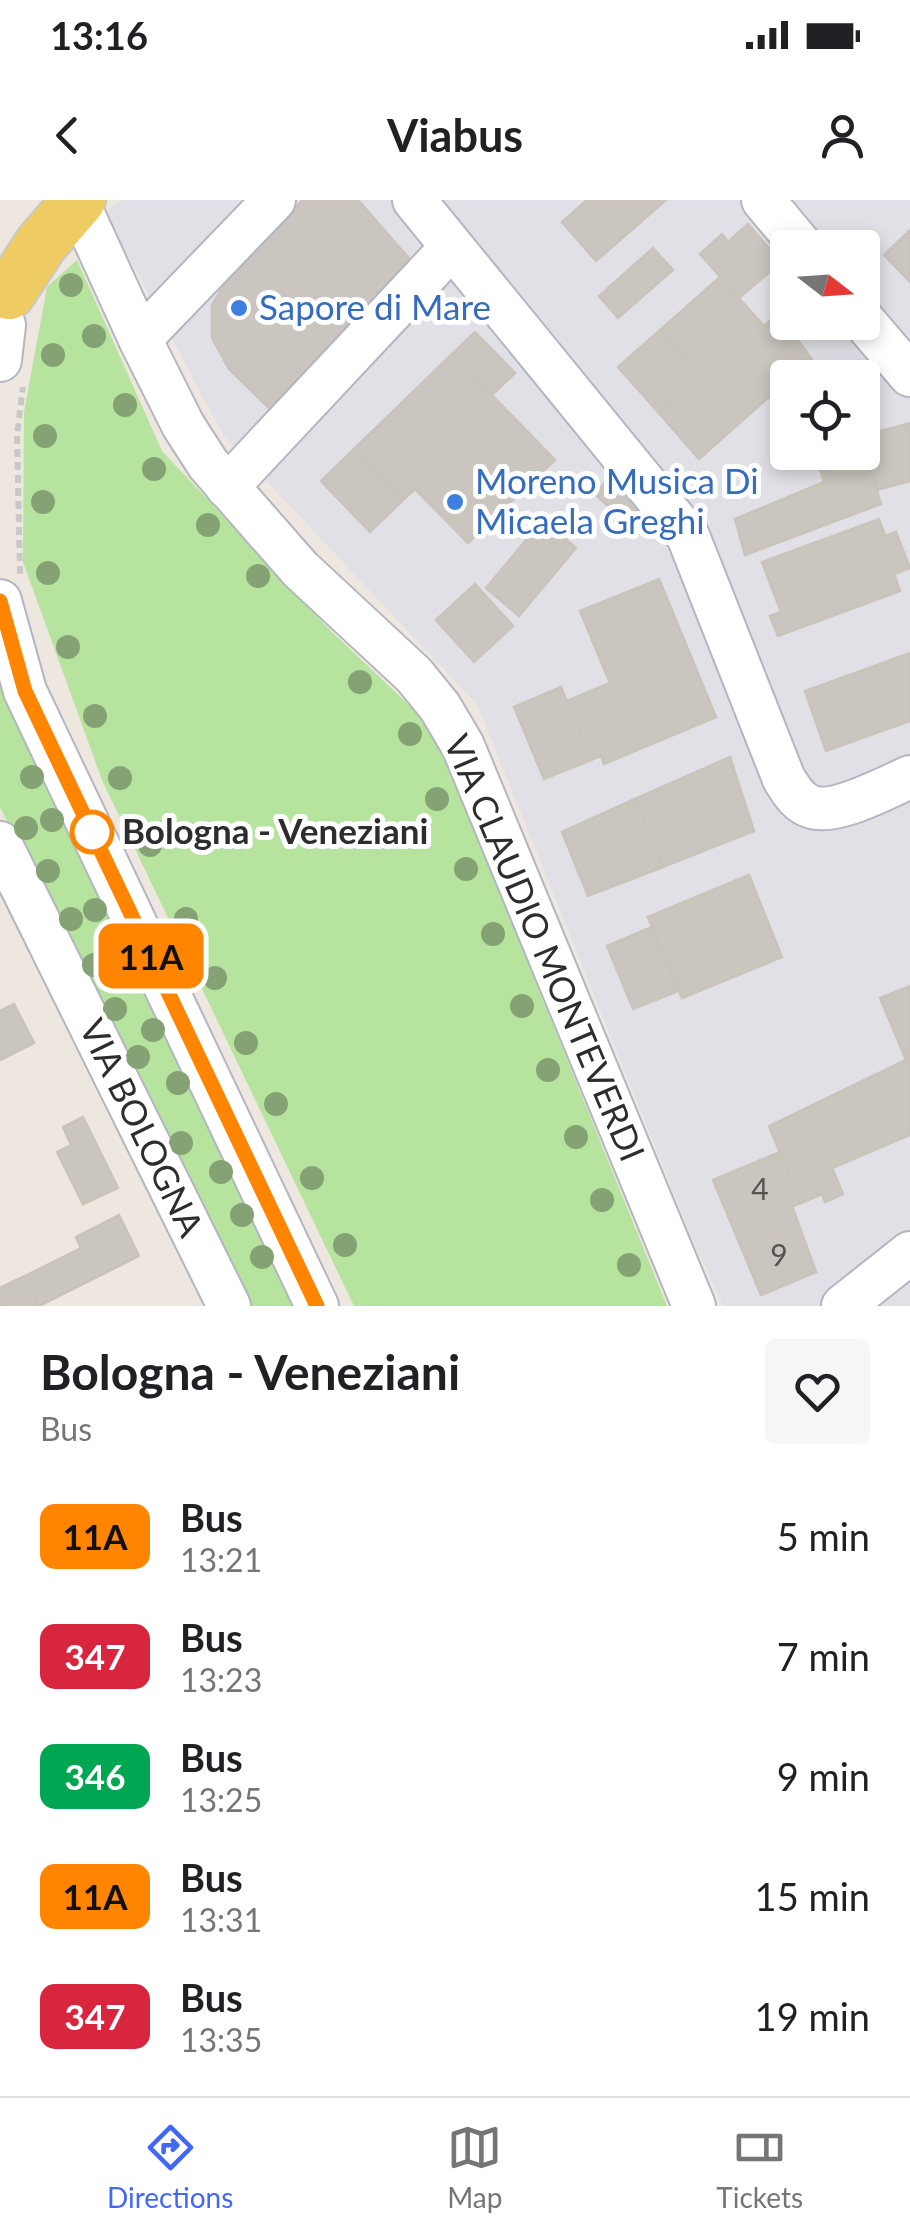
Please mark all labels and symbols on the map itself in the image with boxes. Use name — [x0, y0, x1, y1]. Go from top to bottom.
north arrow — [770, 230, 880, 340]
place label: Sapore di Mare — [259, 285, 491, 327]
marker: Sapore di Mare — [228, 297, 250, 319]
place label: Moreno Musica Di Micaela Greghi — [475, 459, 759, 541]
marker: Moreno Musica Di Micaela Greghi — [444, 491, 466, 513]
street label: VIA CLAUDIO MONTEVERDI — [437, 728, 655, 1167]
place label: Bologna - Veneziani — [122, 809, 428, 851]
marker: Bologna - Veneziani — [71, 811, 113, 853]
line badge: 11A — [94, 924, 208, 988]
street label: VIA BOLOGNA — [72, 1012, 214, 1243]
house number: 4 — [751, 1170, 769, 1206]
house number: 9 — [770, 1236, 788, 1272]

